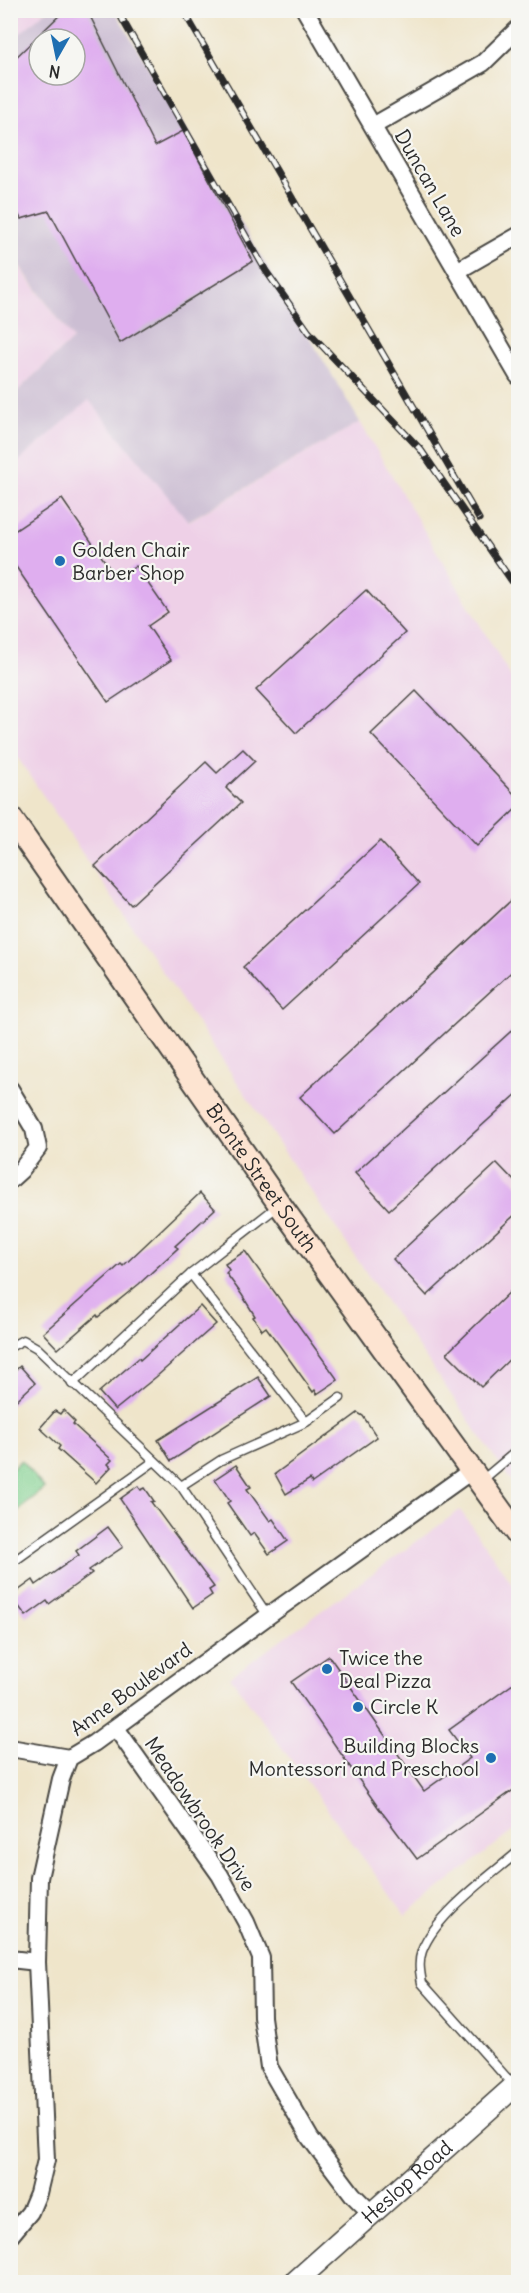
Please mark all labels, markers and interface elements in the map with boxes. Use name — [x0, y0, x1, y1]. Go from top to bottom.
north arrow — [27, 27, 87, 87]
text: N — [48, 61, 62, 83]
street label: Duncan Lane — [390, 125, 471, 241]
place label: Golden Chair Barber Shop — [72, 537, 190, 585]
marker: Golden Chair Barber Shop — [53, 554, 67, 568]
street label: Bronte Street South — [201, 1098, 323, 1257]
street label: Anne Boulevard — [65, 1636, 196, 1741]
place label: Twice the Deal Pizza — [339, 1645, 432, 1693]
marker: Twice the Deal Pizza — [320, 1662, 334, 1676]
place label: Circle K — [370, 1694, 439, 1719]
marker: Circle K — [351, 1700, 365, 1714]
street label: Meadowbrook Drive — [140, 1732, 261, 1896]
place label: Building Blocks Montessori and Preschool — [249, 1733, 479, 1781]
marker: Building Blocks Montessori and Preschool — [484, 1751, 498, 1765]
street label: Heslop Road — [356, 2135, 457, 2229]

